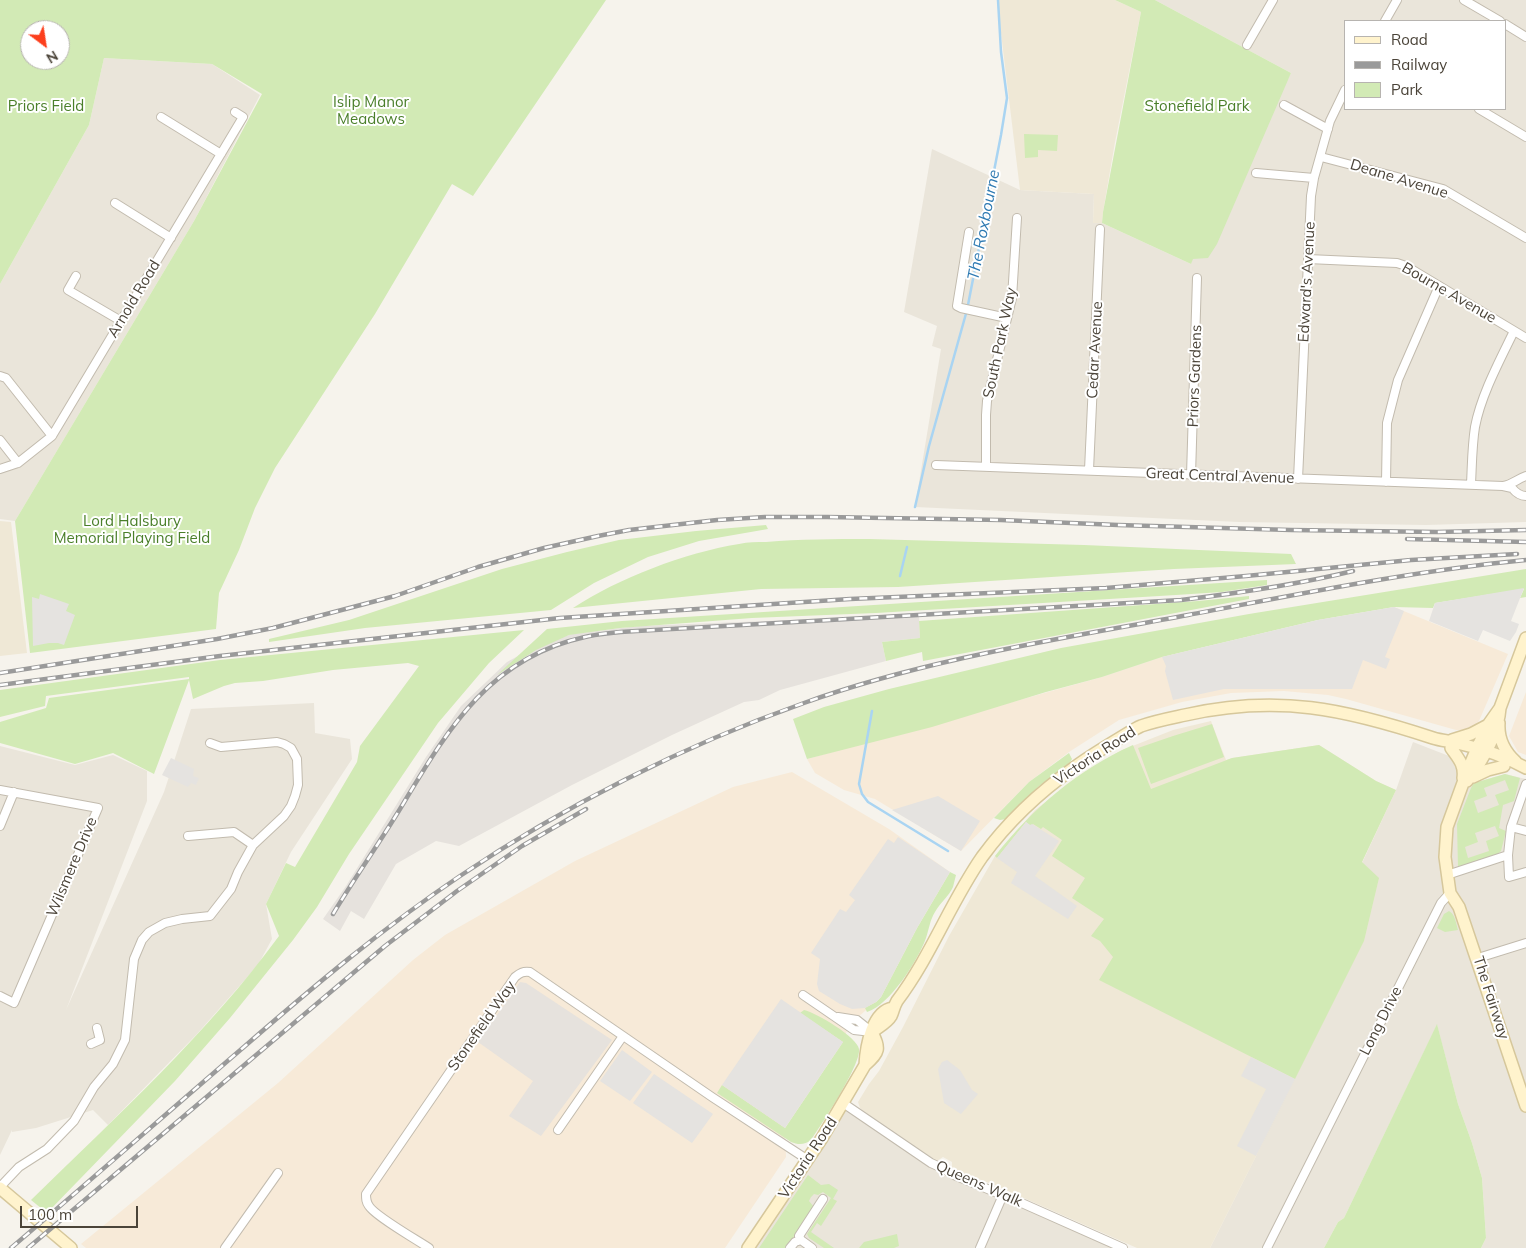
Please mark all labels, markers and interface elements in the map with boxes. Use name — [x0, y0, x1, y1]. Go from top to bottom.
north arrow — [20, 20, 70, 70]
legend — [1344, 20, 1506, 110]
text: Road — [1391, 30, 1428, 49]
text: N — [43, 47, 61, 67]
text: Railway — [1391, 55, 1447, 74]
text: Park — [1391, 80, 1423, 99]
park label: Islip Manor Meadows — [333, 93, 409, 128]
park label: Priors Field — [8, 97, 84, 115]
park label: Stonefield Park — [1145, 97, 1249, 115]
street label: Deane Avenue — [1348, 156, 1450, 202]
water label: The Roxbourne — [964, 168, 1004, 282]
street label: Edward's Avenue — [1295, 221, 1319, 343]
street label: Arnold Road — [104, 257, 164, 341]
street label: Bourne Avenue — [1399, 259, 1499, 327]
street label: South Park Way — [979, 286, 1021, 400]
street label: Cedar Avenue — [1083, 301, 1107, 399]
street label: Priors Gardens — [1184, 324, 1206, 428]
street label: Great Central Avenue — [1145, 464, 1295, 488]
park label: Lord Halsbury Memorial Playing Field — [54, 512, 210, 547]
street label: Victoria Road — [1051, 723, 1139, 789]
street label: Wilsmere Drive — [43, 815, 101, 919]
street label: The Fairway — [1469, 954, 1513, 1042]
street label: Stonefield Way — [444, 977, 520, 1075]
street label: Long Drive — [1356, 984, 1406, 1058]
street label: Victoria Road — [775, 1114, 841, 1202]
street label: Queens Walk — [933, 1157, 1025, 1211]
scale bar — [22, 1196, 140, 1228]
text: 100 m — [28, 1205, 72, 1224]

